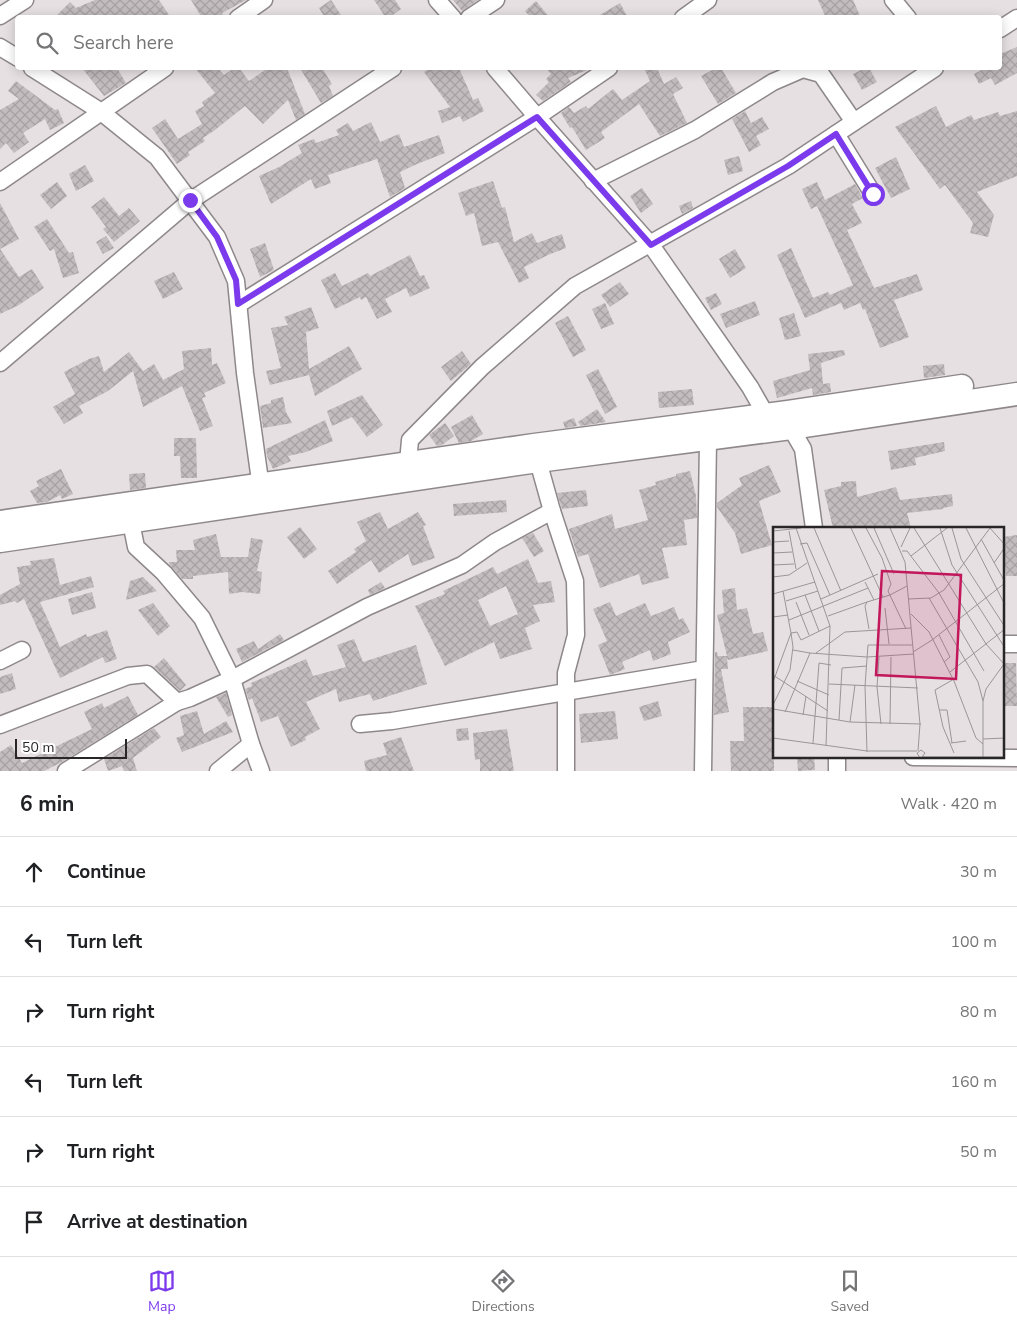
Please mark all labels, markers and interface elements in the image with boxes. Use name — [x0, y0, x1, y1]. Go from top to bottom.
search box — [15, 15, 1002, 70]
icon: search — [33, 29, 61, 57]
text: Search here — [73, 30, 174, 56]
route start — [862, 183, 885, 206]
route end — [179, 189, 202, 212]
inset map — [773, 527, 1004, 758]
scale bar — [15, 736, 128, 759]
text: 50 m — [22, 738, 54, 757]
text: 6 min — [20, 790, 74, 818]
text: Walk · 420 m — [901, 793, 997, 815]
icon: ahead — [20, 858, 48, 886]
text: Continue — [67, 859, 146, 885]
text: 30 m — [960, 861, 997, 883]
icon: left — [20, 928, 48, 956]
text: Turn left — [67, 929, 142, 955]
text: 100 m — [950, 931, 997, 953]
icon: right — [20, 998, 48, 1026]
text: Turn right — [67, 999, 154, 1025]
text: 80 m — [960, 1001, 997, 1023]
icon: left — [20, 1068, 48, 1096]
text: Turn left — [67, 1069, 142, 1095]
text: 160 m — [950, 1071, 997, 1093]
icon: right — [20, 1138, 48, 1166]
text: Turn right — [67, 1139, 154, 1165]
text: 50 m — [960, 1141, 997, 1163]
icon: arrive — [20, 1208, 48, 1236]
text: Arrive at destination — [67, 1209, 248, 1235]
tab: Map — [148, 1267, 176, 1316]
tab: Directions — [472, 1267, 535, 1316]
tab: Saved — [830, 1267, 869, 1316]

